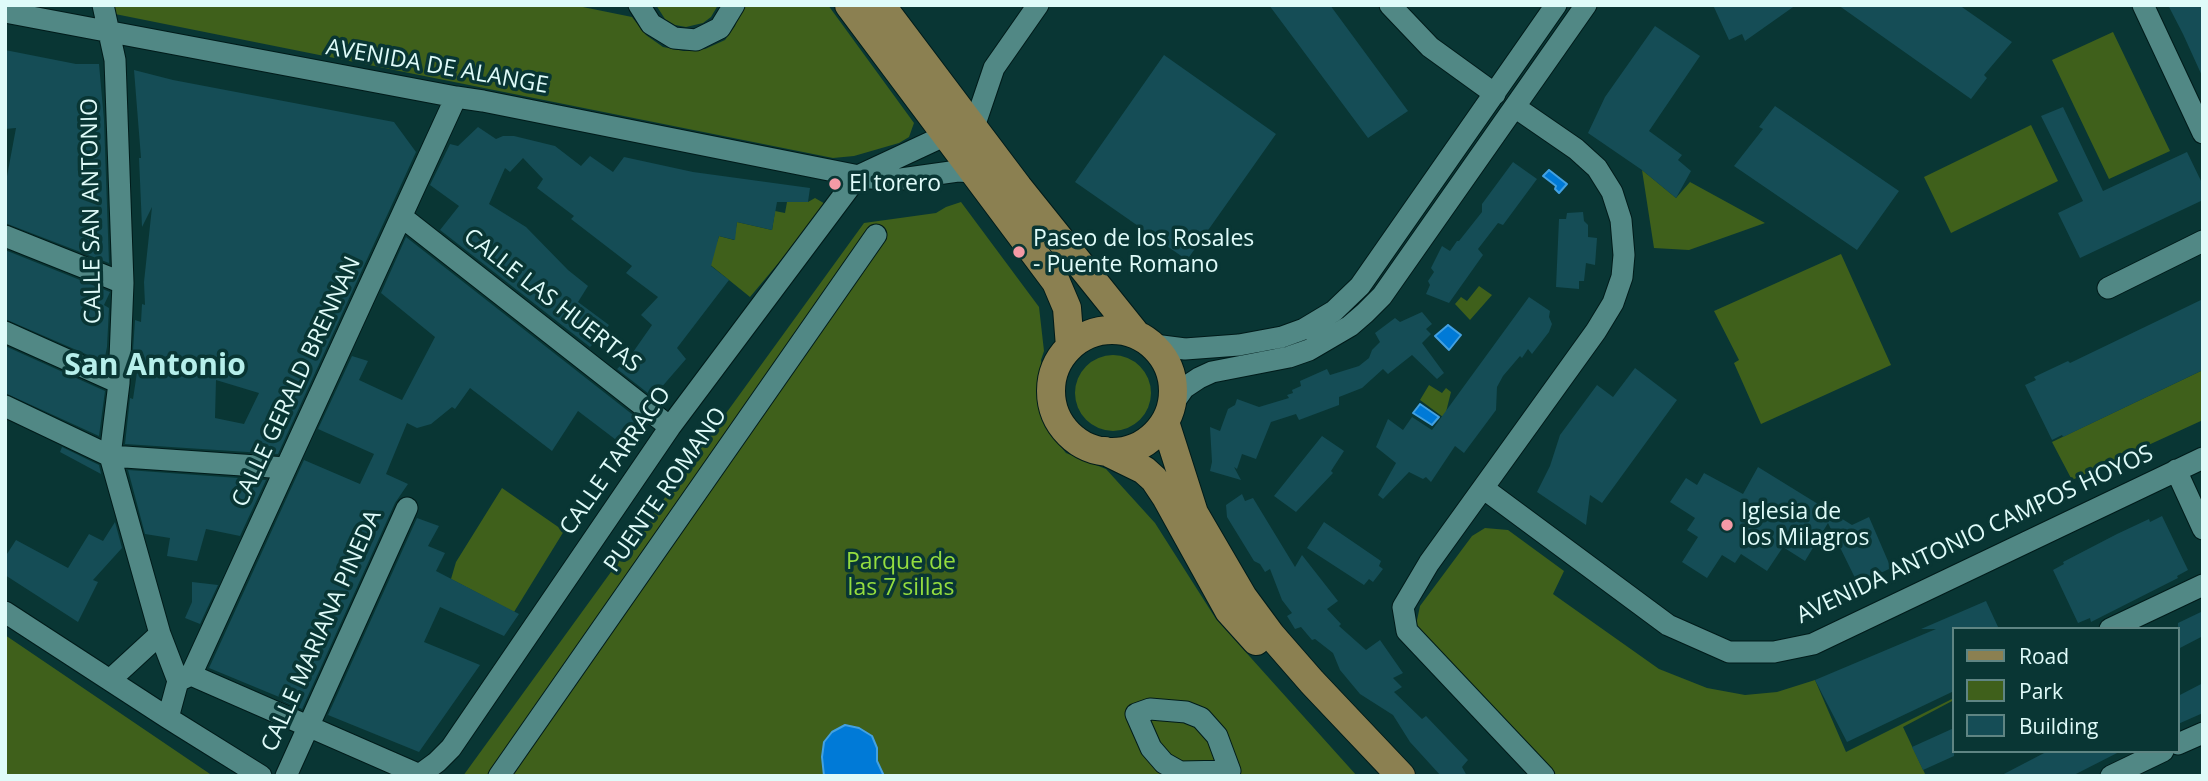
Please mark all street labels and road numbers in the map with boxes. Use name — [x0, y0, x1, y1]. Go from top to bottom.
street label: AVENIDA DE ALANGE — [324, 34, 550, 100]
street label: CALLE SAN ANTONIO — [76, 98, 108, 324]
street label: CALLE LAS HUERTAS — [458, 223, 646, 379]
street label: CALLE GERALD BRENNAN — [227, 252, 367, 512]
street label: CALLE TARRACO — [555, 382, 677, 540]
street label: PUENTE ROMANO — [599, 402, 733, 578]
street label: AVENIDA ANTONIO CAMPOS HOYOS — [1792, 440, 2158, 630]
street label: CALLE MARIANA PINEDA — [256, 506, 388, 756]

